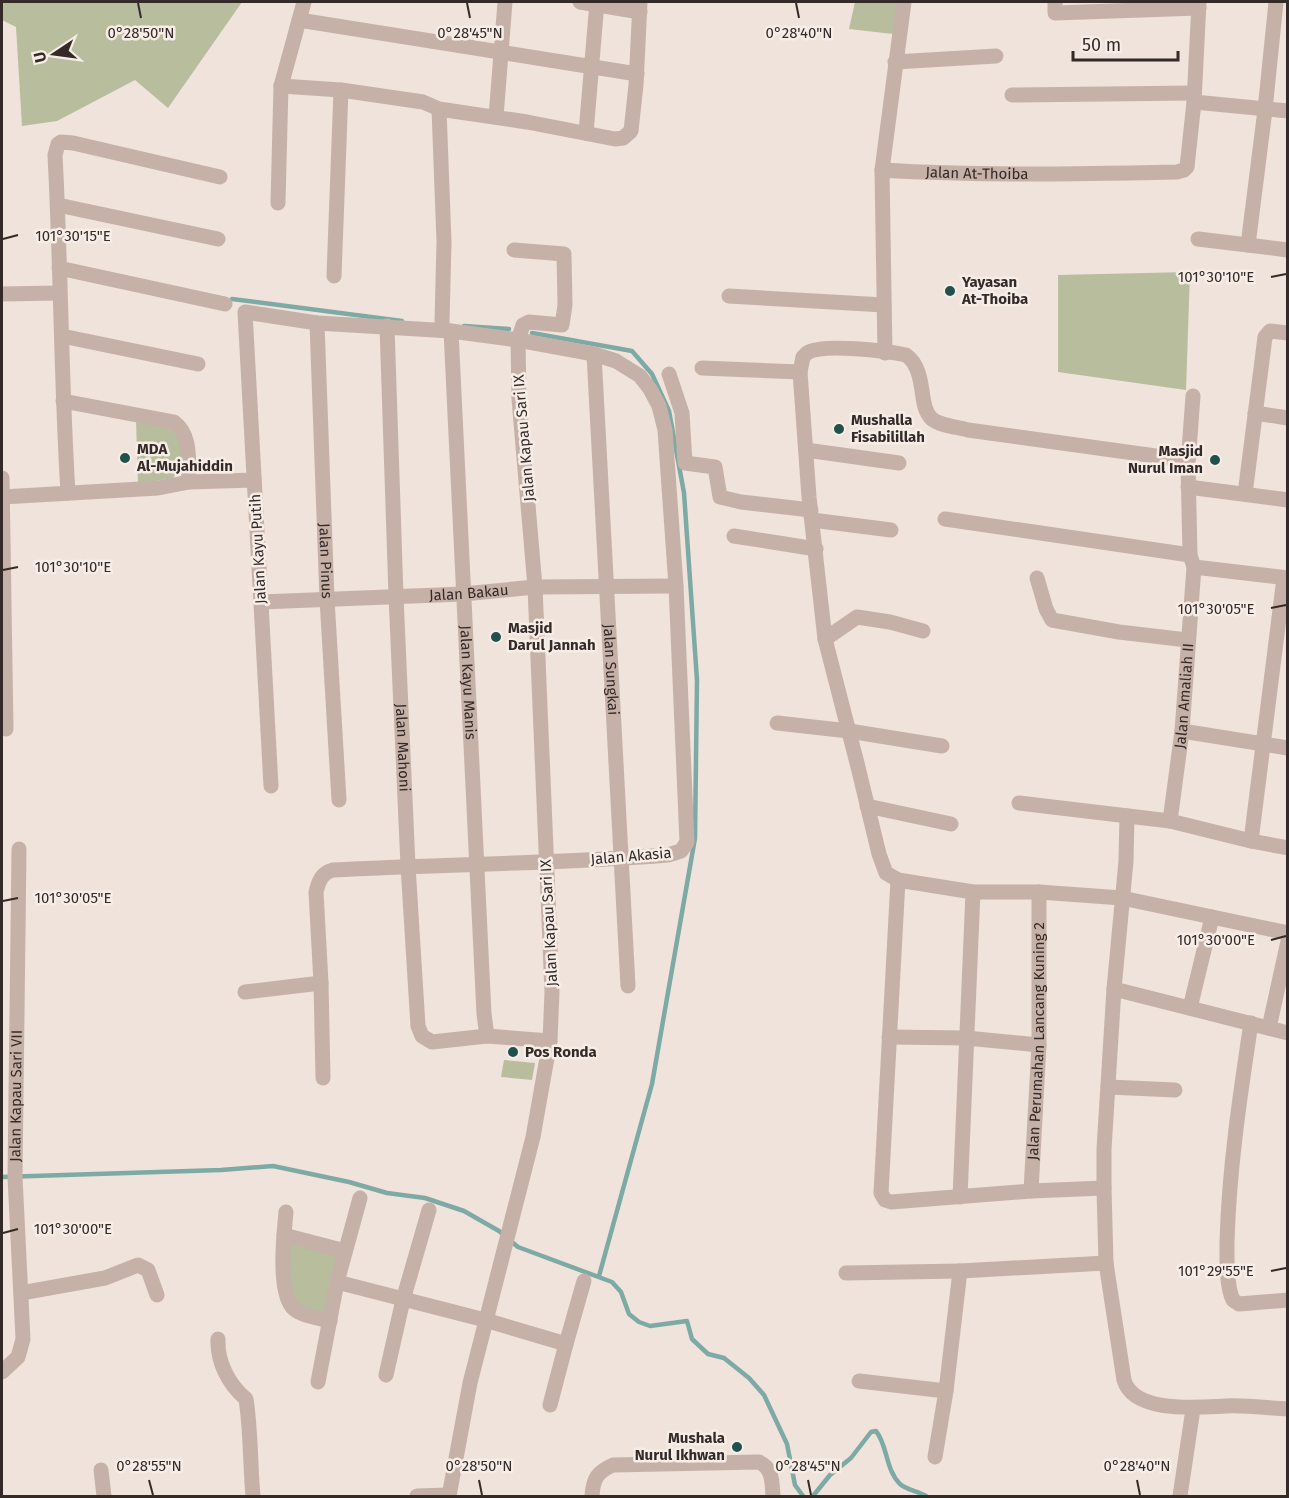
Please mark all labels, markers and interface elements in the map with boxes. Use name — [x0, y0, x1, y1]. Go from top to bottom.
north arrow — [24, 24, 84, 84]
text: 0°28'50"N — [108, 24, 174, 42]
text: 0°28'45"N — [437, 24, 503, 42]
text: 0°28'40"N — [766, 24, 832, 42]
scale bar — [1073, 24, 1178, 62]
text: 50 m — [1082, 34, 1121, 56]
text: U — [29, 50, 50, 64]
street label: Jalan At-Thoiba — [925, 163, 1028, 183]
text: 101°30'15"E — [35, 227, 111, 245]
text: 101°30'10"E — [1178, 268, 1254, 286]
place label: Yayasan At-Thoiba — [961, 273, 1028, 308]
marker: Yayasan At-Thoiba — [943, 284, 957, 298]
street label: Jalan Kapau Sari IX — [509, 373, 539, 502]
place label: Mushalla Fisabilillah — [851, 411, 925, 446]
marker: Mushalla Fisabilillah — [832, 422, 846, 436]
place label: MDA Al-Mujahiddin — [136, 440, 233, 475]
place label: Masjid Nurul Iman — [1128, 442, 1203, 477]
marker: MDA Al-Mujahiddin — [118, 451, 132, 465]
marker: Masjid Nurul Iman — [1208, 453, 1222, 467]
street label: Jalan Kayu Putih — [246, 494, 270, 604]
street label: Jalan Pinus — [315, 523, 336, 599]
text: 101°30'10"E — [35, 558, 111, 576]
street label: Jalan Bakau — [429, 581, 509, 604]
text: 101°30'05"E — [1177, 600, 1255, 618]
place label: Masjid Darul Jannah — [508, 619, 596, 654]
street label: Jalan Sungkai — [600, 623, 622, 716]
street label: Jalan Kayu Manis — [456, 625, 480, 740]
marker: Masjid Darul Jannah — [489, 630, 503, 644]
street label: Jalan Amaliah II — [1171, 642, 1197, 750]
street label: Jalan Mahoni — [392, 703, 414, 792]
street label: Jalan Akasia — [590, 843, 672, 869]
street label: Jalan Kapau Sari IX — [537, 858, 561, 987]
text: 101°30'05"E — [34, 889, 112, 907]
street label: Jalan Perumahan Lancang Kuning 2 — [1024, 922, 1048, 1161]
text: 101°30'00"E — [1177, 931, 1255, 949]
street label: Jalan Kapau Sari VII — [6, 1030, 26, 1162]
place label: Pos Ronda — [525, 1043, 597, 1061]
marker: Pos Ronda — [506, 1045, 520, 1059]
text: 101°30'00"E — [34, 1220, 112, 1238]
text: 101°29'55"E — [1178, 1262, 1254, 1280]
place label: Mushala Nurul Ikhwan — [635, 1429, 725, 1464]
marker: Mushala Nurul Ikhwan — [730, 1440, 744, 1454]
text: 0°28'55"N — [116, 1457, 182, 1475]
text: 0°28'50"N — [446, 1457, 512, 1475]
text: 0°28'45"N — [775, 1457, 841, 1475]
text: 0°28'40"N — [1104, 1457, 1170, 1475]

